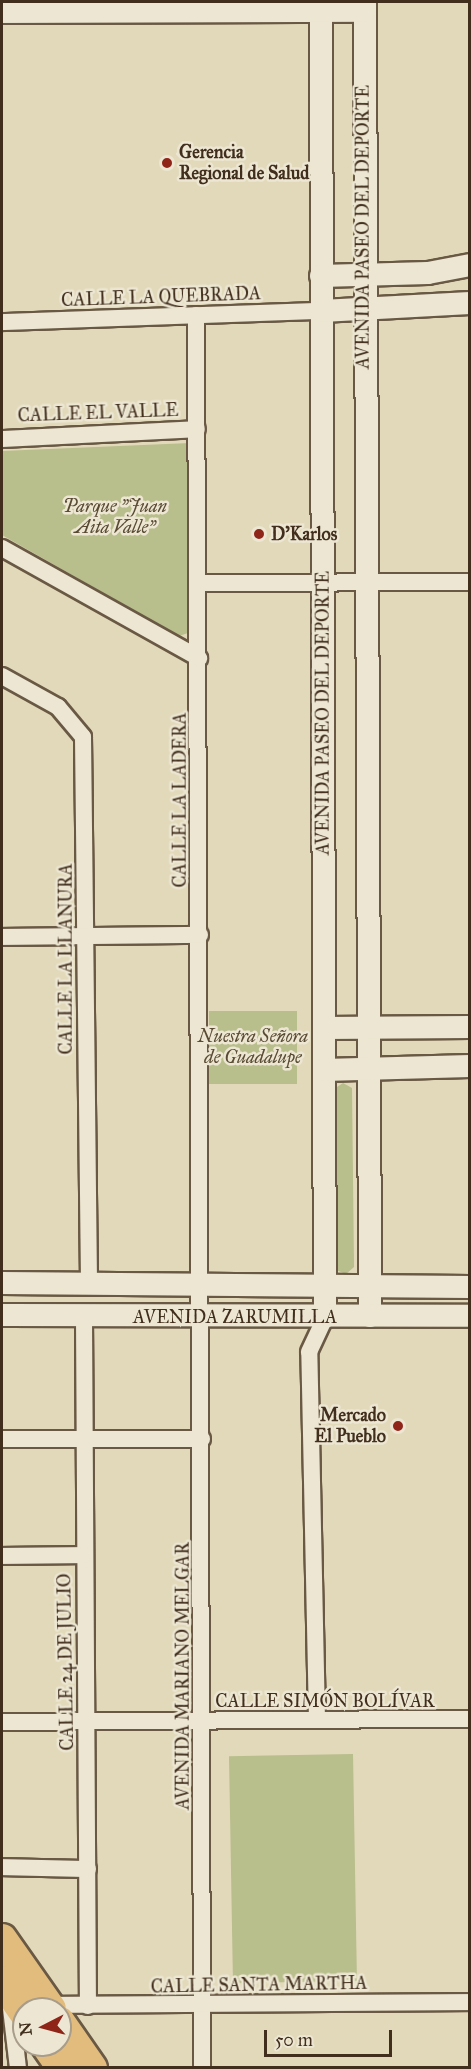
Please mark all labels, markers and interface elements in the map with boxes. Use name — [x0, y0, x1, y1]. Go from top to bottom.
street label: AVENIDA PASEO DEL DEPORTE — [352, 85, 374, 369]
place label: Gerencia Regional de Salud — [179, 142, 309, 184]
marker: Gerencia Regional de Salud — [160, 156, 174, 170]
street label: CALLE LA QUEBRADA — [61, 283, 261, 311]
street label: CALLE EL VALLE — [17, 399, 179, 427]
park label: Parque "Juan Aita Valle" — [63, 496, 167, 538]
place label: D'Karlos — [271, 523, 337, 545]
marker: D'Karlos — [252, 527, 266, 541]
street label: AVENIDA PASEO DEL DEPORTE — [312, 571, 334, 855]
street label: CALLE LA LADERA — [169, 712, 191, 888]
street label: CALLE LA LLANURA — [55, 863, 77, 1055]
park label: Nuestra Señora de Guadalupe — [198, 1026, 308, 1068]
street label: AVENIDA ZARUMILLA — [133, 1306, 337, 1328]
place label: Mercado El Pueblo — [314, 1405, 386, 1448]
marker: Mercado El Pueblo — [391, 1419, 405, 1433]
street label: AVENIDA MARIANO MELGAR — [172, 1542, 194, 1810]
street label: CALLE 24 DE JULIO — [54, 1573, 78, 1751]
street label: CALLE SIMÓN BOLÍVAR — [215, 1690, 435, 1712]
street label: CALLE SANTA MARTHA — [151, 1972, 367, 1998]
north arrow — [12, 1997, 72, 2057]
scale bar — [267, 2018, 394, 2056]
text: N — [15, 2021, 36, 2036]
text: 50 m — [275, 2029, 313, 2051]

